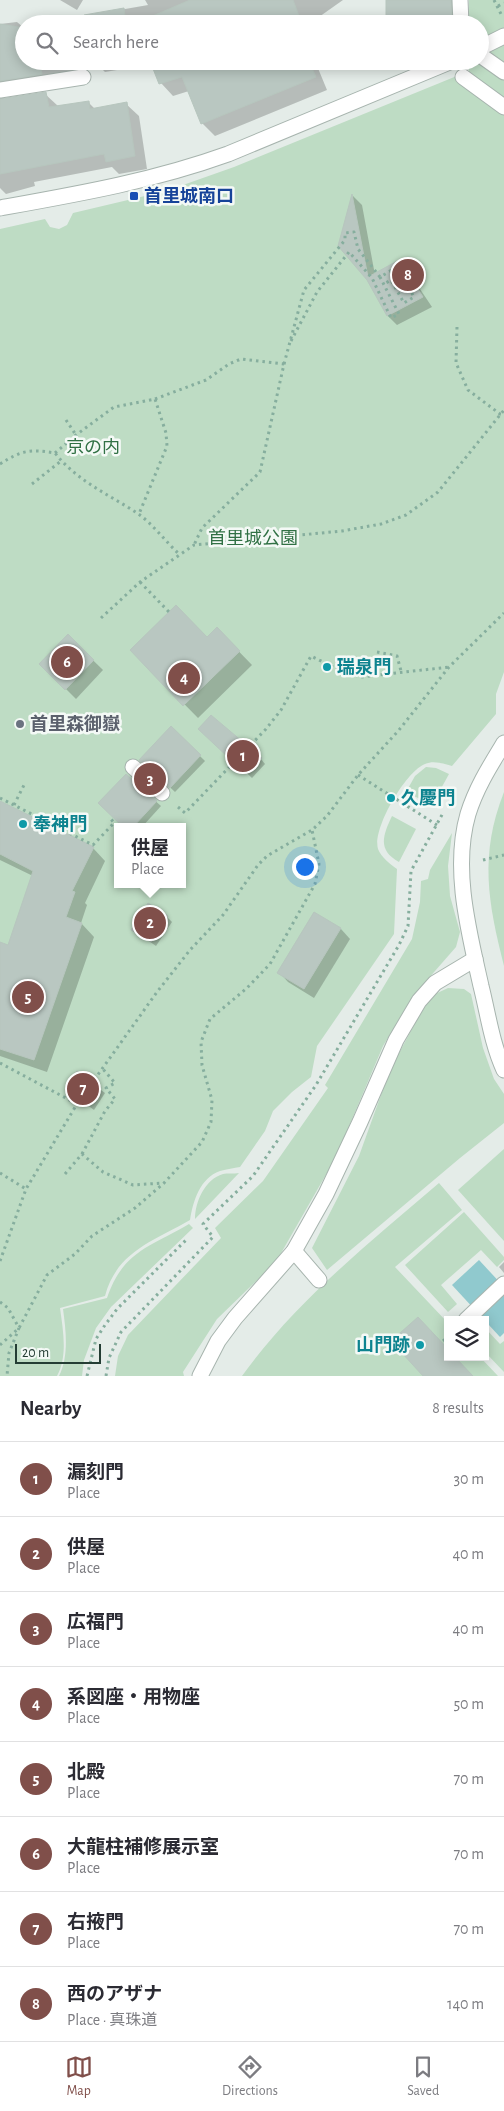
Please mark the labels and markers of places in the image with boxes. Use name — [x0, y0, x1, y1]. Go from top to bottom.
place label: 首里城南口 — [144, 186, 234, 206]
marker: 首里城南口 — [128, 190, 140, 202]
pin: 8 — [392, 256, 424, 294]
pin: 6 — [51, 643, 83, 681]
place label: 瑞泉門 — [337, 657, 391, 677]
pin: 4 — [168, 659, 200, 697]
marker: 瑞泉門 — [321, 661, 333, 673]
place label: 首里森御嶽 — [30, 714, 120, 734]
marker: 首里森御嶽 — [14, 718, 26, 730]
pin: 1 — [227, 737, 259, 775]
pin: 3 — [134, 760, 166, 798]
place label: 久慶門 — [401, 788, 455, 808]
marker: 久慶門 — [385, 792, 397, 804]
place label: 奉神門 — [33, 814, 87, 834]
marker: 奉神門 — [17, 818, 29, 830]
pin: 2 — [134, 904, 166, 942]
pin: 5 — [12, 978, 44, 1016]
pin: 7 — [67, 1070, 99, 1108]
place label: 山門跡 — [356, 1336, 410, 1355]
marker: 山門跡 — [414, 1339, 426, 1351]

